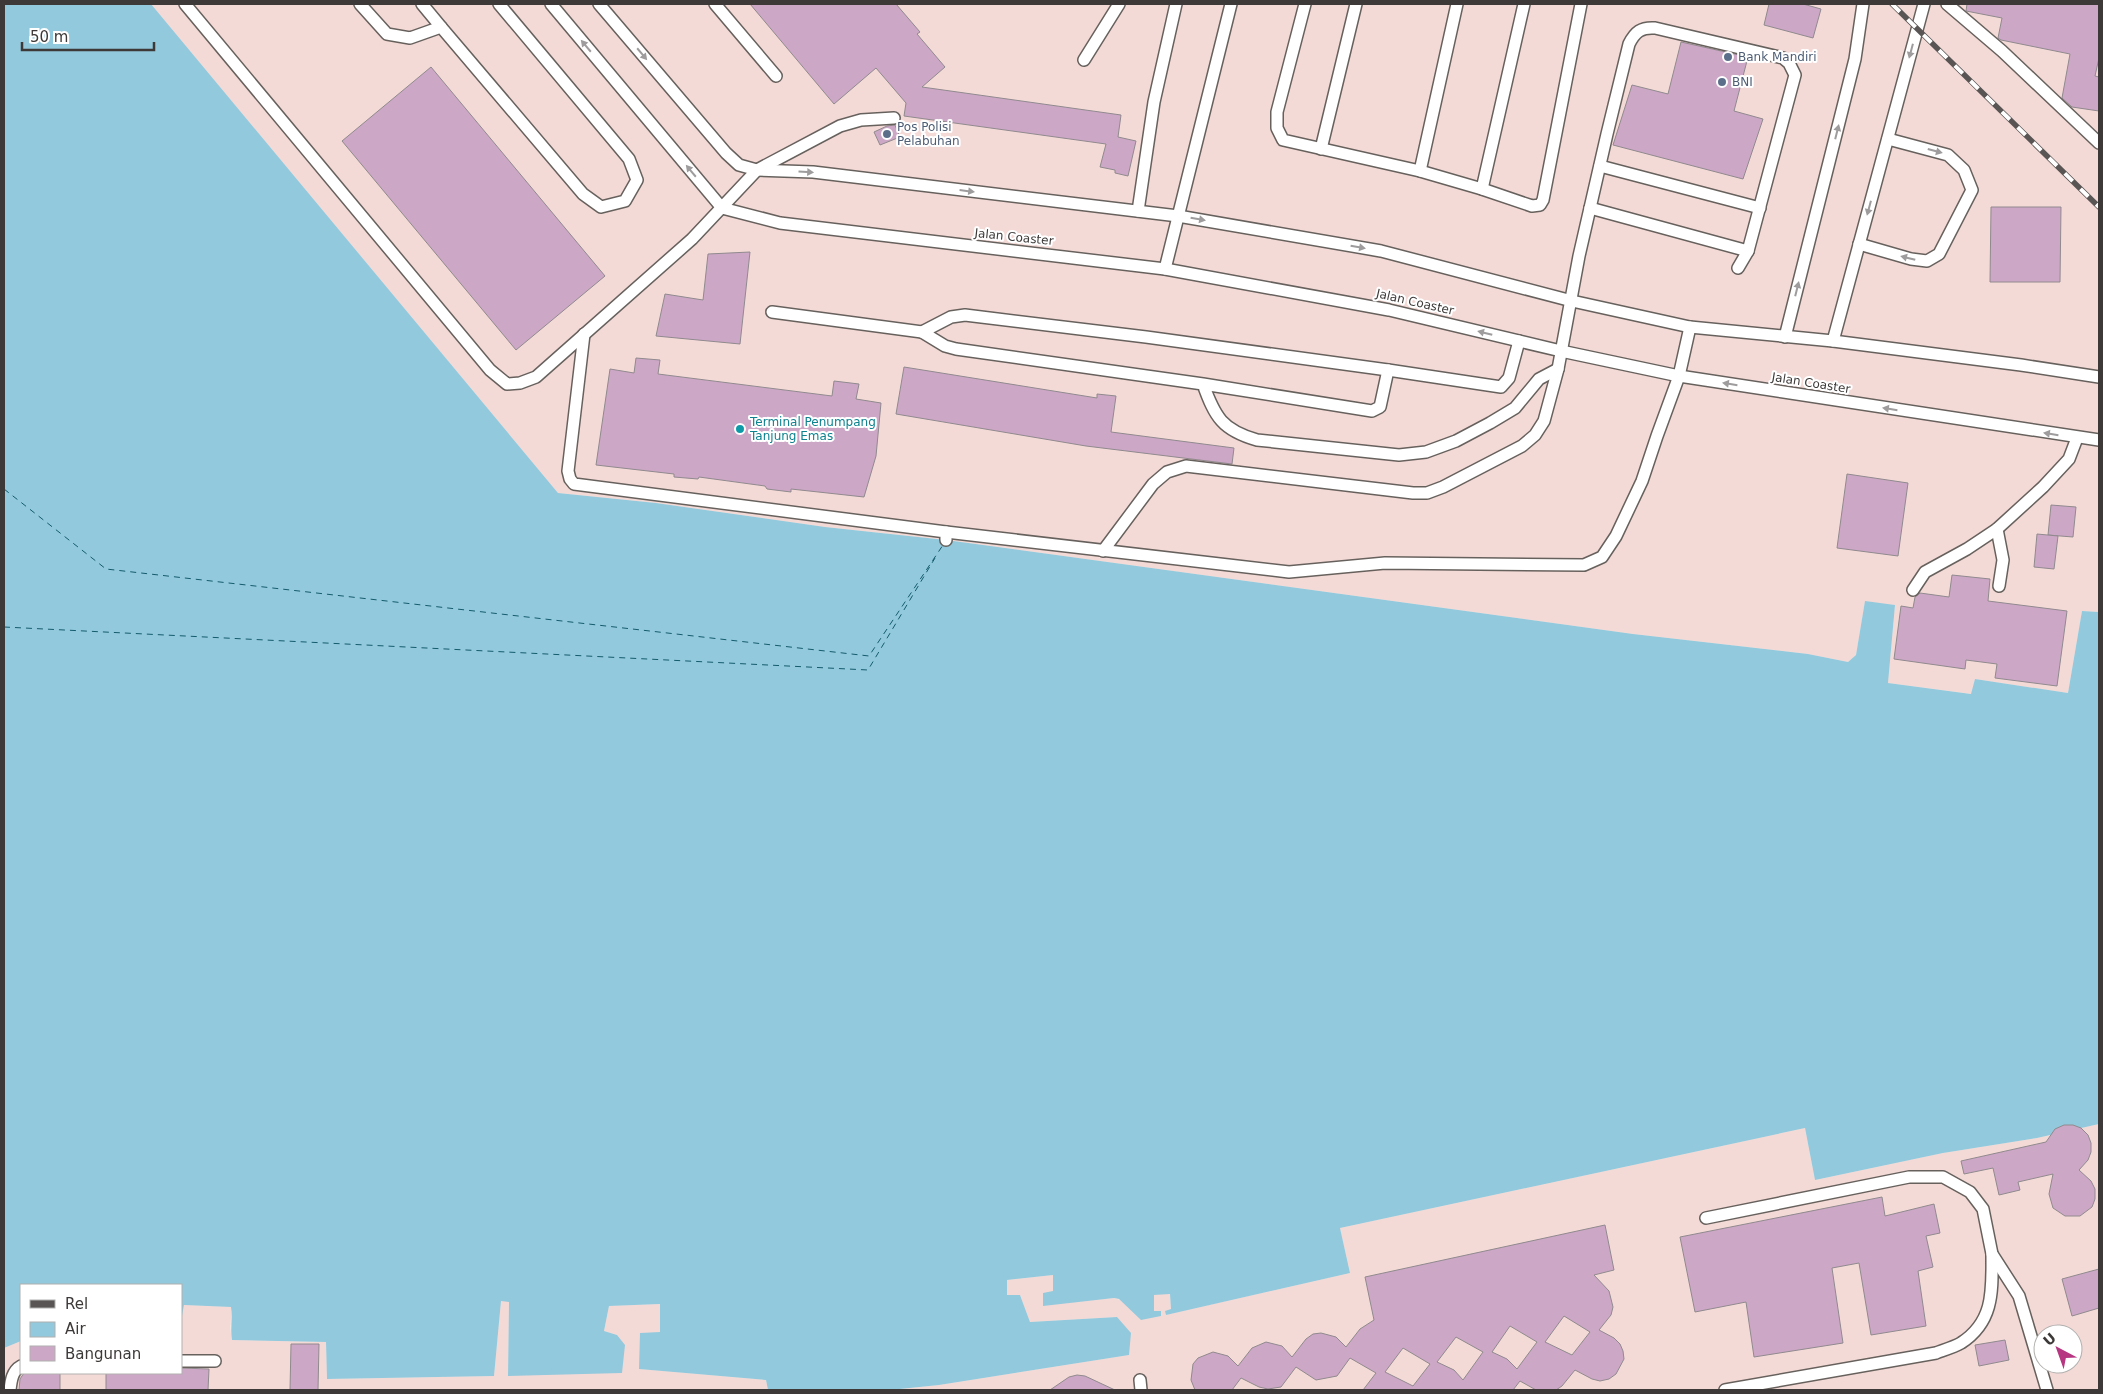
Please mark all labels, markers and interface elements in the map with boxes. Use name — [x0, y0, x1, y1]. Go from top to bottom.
scale bar — [22, 20, 155, 52]
text: 50 m — [30, 28, 68, 46]
one-way arrow — [581, 40, 592, 53]
one-way arrow — [1907, 43, 1915, 58]
one-way arrow — [636, 48, 647, 61]
place label: Bank Mandiri — [1738, 50, 1817, 64]
marker: Bank Mandiri — [1722, 51, 1734, 63]
place label: BNI — [1732, 75, 1753, 89]
marker: BNI — [1716, 76, 1728, 88]
place label: Pos Polisi Pelabuhan — [897, 120, 960, 148]
one-way arrow — [1833, 124, 1841, 140]
marker: Pos Polisi Pelabuhan — [881, 128, 893, 140]
one-way arrow — [1927, 148, 1942, 156]
one-way arrow — [685, 164, 696, 177]
one-way arrow — [798, 168, 814, 176]
one-way arrow — [959, 187, 975, 195]
one-way arrow — [1865, 200, 1873, 215]
one-way arrow — [1190, 216, 1206, 224]
street label: Jalan Coaster — [973, 226, 1054, 248]
one-way arrow — [1350, 243, 1366, 251]
one-way arrow — [1901, 254, 1916, 262]
one-way arrow — [1793, 282, 1801, 297]
street label: Jalan Coaster — [1374, 286, 1455, 318]
one-way arrow — [1478, 329, 1493, 337]
street label: Jalan Coaster — [1770, 370, 1851, 396]
one-way arrow — [1721, 380, 1737, 388]
one-way arrow — [1882, 405, 1898, 413]
place label: Terminal Penumpang Tanjung Emas — [749, 415, 876, 443]
marker: Terminal Penumpang Tanjung Emas — [734, 423, 746, 435]
one-way arrow — [2043, 429, 2059, 437]
legend — [20, 1284, 182, 1374]
text: Rel — [65, 1295, 88, 1313]
text: Air — [65, 1320, 86, 1338]
north arrow — [2033, 1324, 2083, 1374]
text: U — [2040, 1329, 2059, 1349]
text: Bangunan — [65, 1345, 141, 1363]

